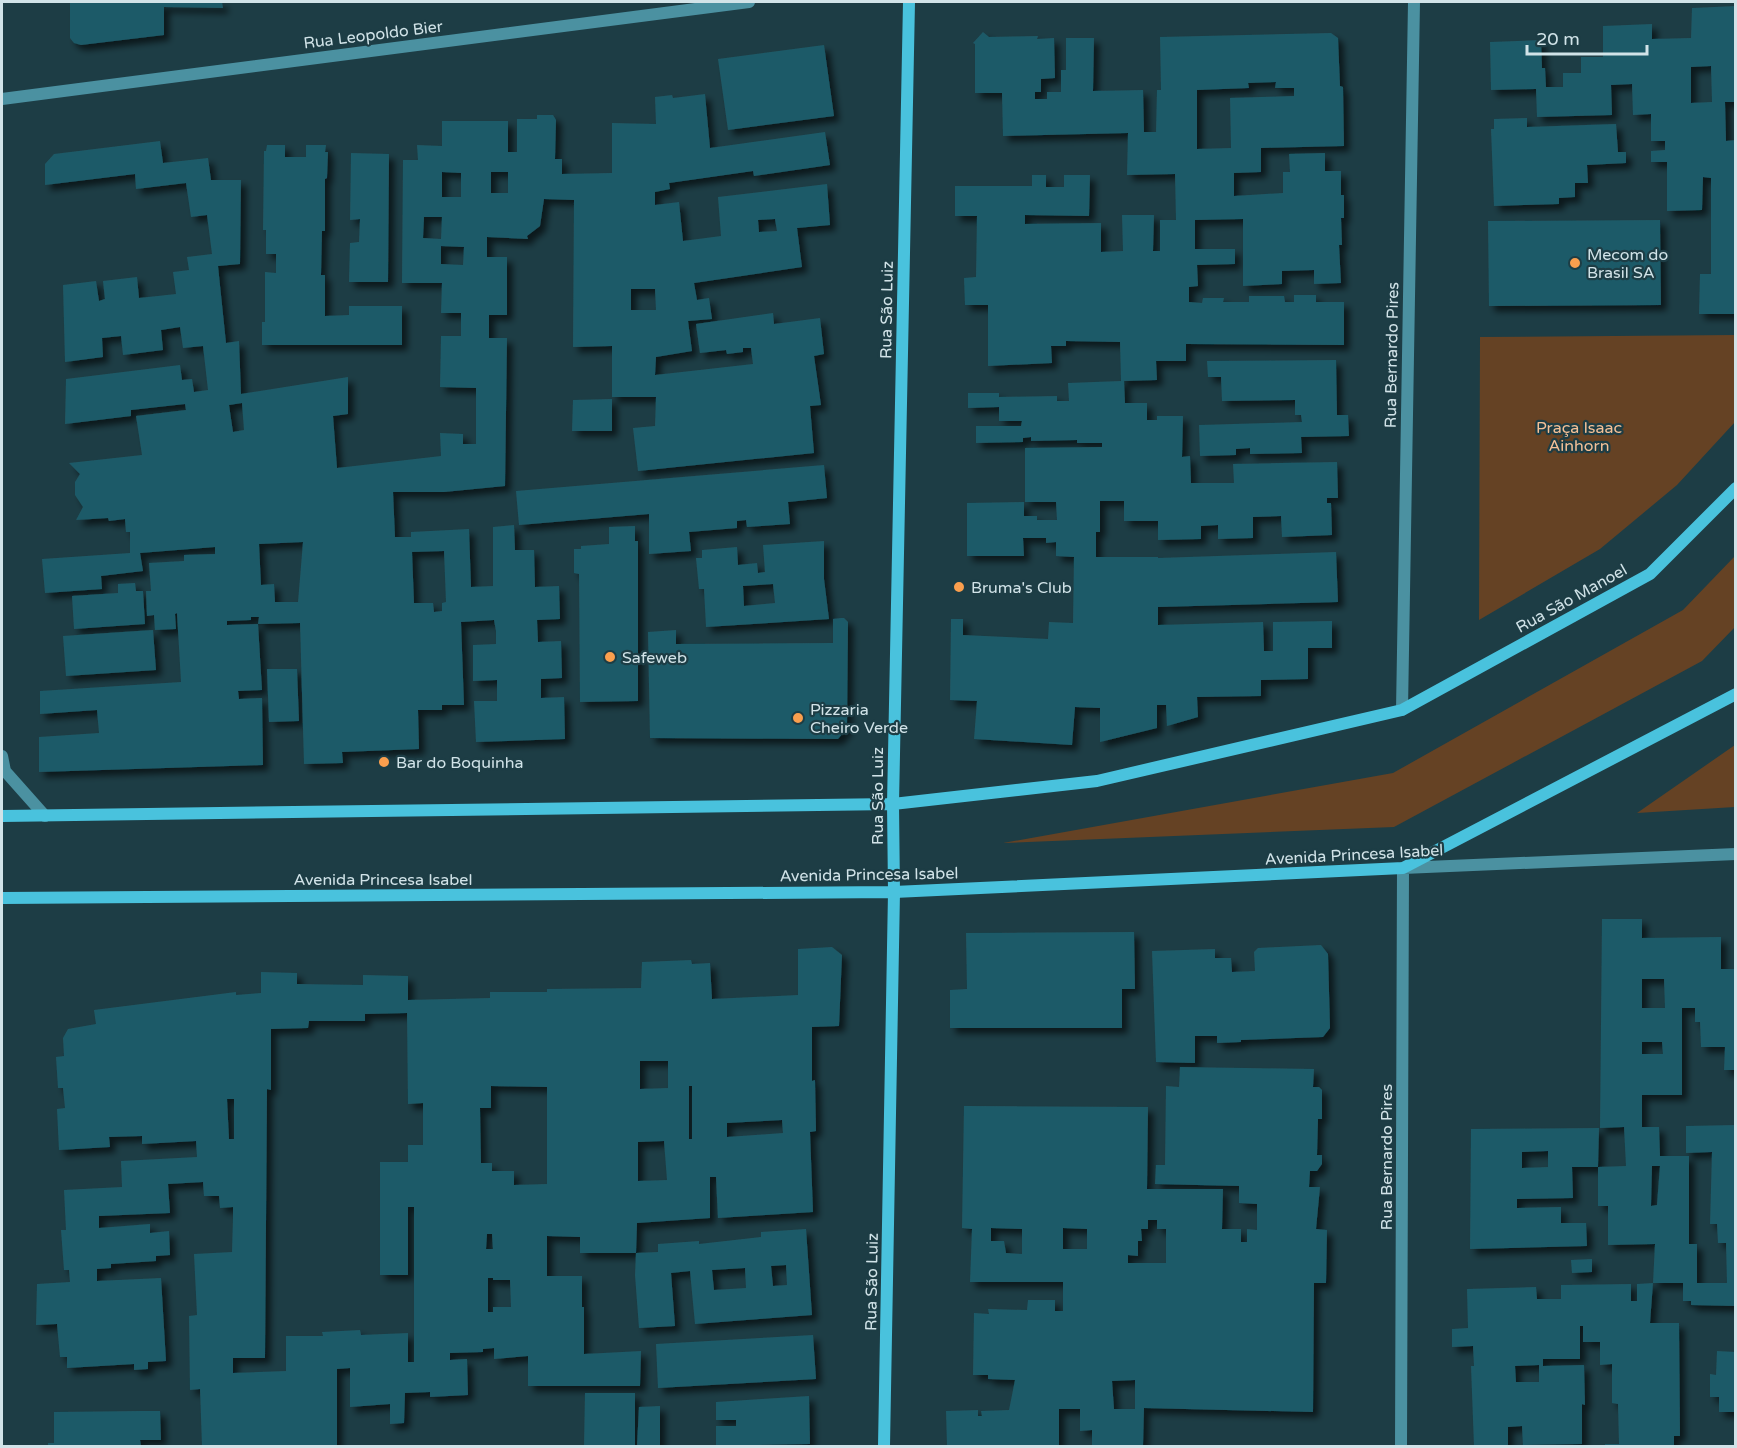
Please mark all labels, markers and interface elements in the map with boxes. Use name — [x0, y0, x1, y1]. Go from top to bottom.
street label: Rua Leopoldo Bier — [302, 16, 445, 53]
scale bar — [1527, 18, 1647, 56]
text: 20 m — [1536, 28, 1580, 50]
place label: Mecom do Brasil SA — [1587, 245, 1668, 283]
marker: Mecom do Brasil SA — [1568, 256, 1582, 270]
street label: Rua São Luiz — [876, 261, 898, 359]
street label: Rua Bernardo Pires — [1381, 282, 1403, 428]
park label: Praça Isaac Ainhorn — [1536, 418, 1622, 456]
street label: Rua São Manoel — [1512, 560, 1631, 638]
place label: Bruma's Club — [971, 578, 1072, 598]
marker: Bruma's Club — [952, 580, 966, 594]
place label: Safeweb — [622, 648, 687, 668]
marker: Safeweb — [603, 650, 617, 664]
place label: Pizzaria Cheiro Verde — [810, 700, 908, 738]
marker: Pizzaria Cheiro Verde — [791, 711, 805, 725]
street label: Rua São Luiz — [868, 747, 888, 845]
place label: Bar do Boquinha — [396, 753, 523, 773]
marker: Bar do Boquinha — [377, 755, 391, 769]
street label: Avenida Princesa Isabel — [1264, 840, 1444, 870]
street label: Avenida Princesa Isabel — [779, 863, 959, 887]
street label: Avenida Princesa Isabel — [294, 870, 472, 890]
street label: Rua Bernardo Pires — [1377, 1084, 1397, 1230]
street label: Rua São Luiz — [861, 1233, 883, 1331]

